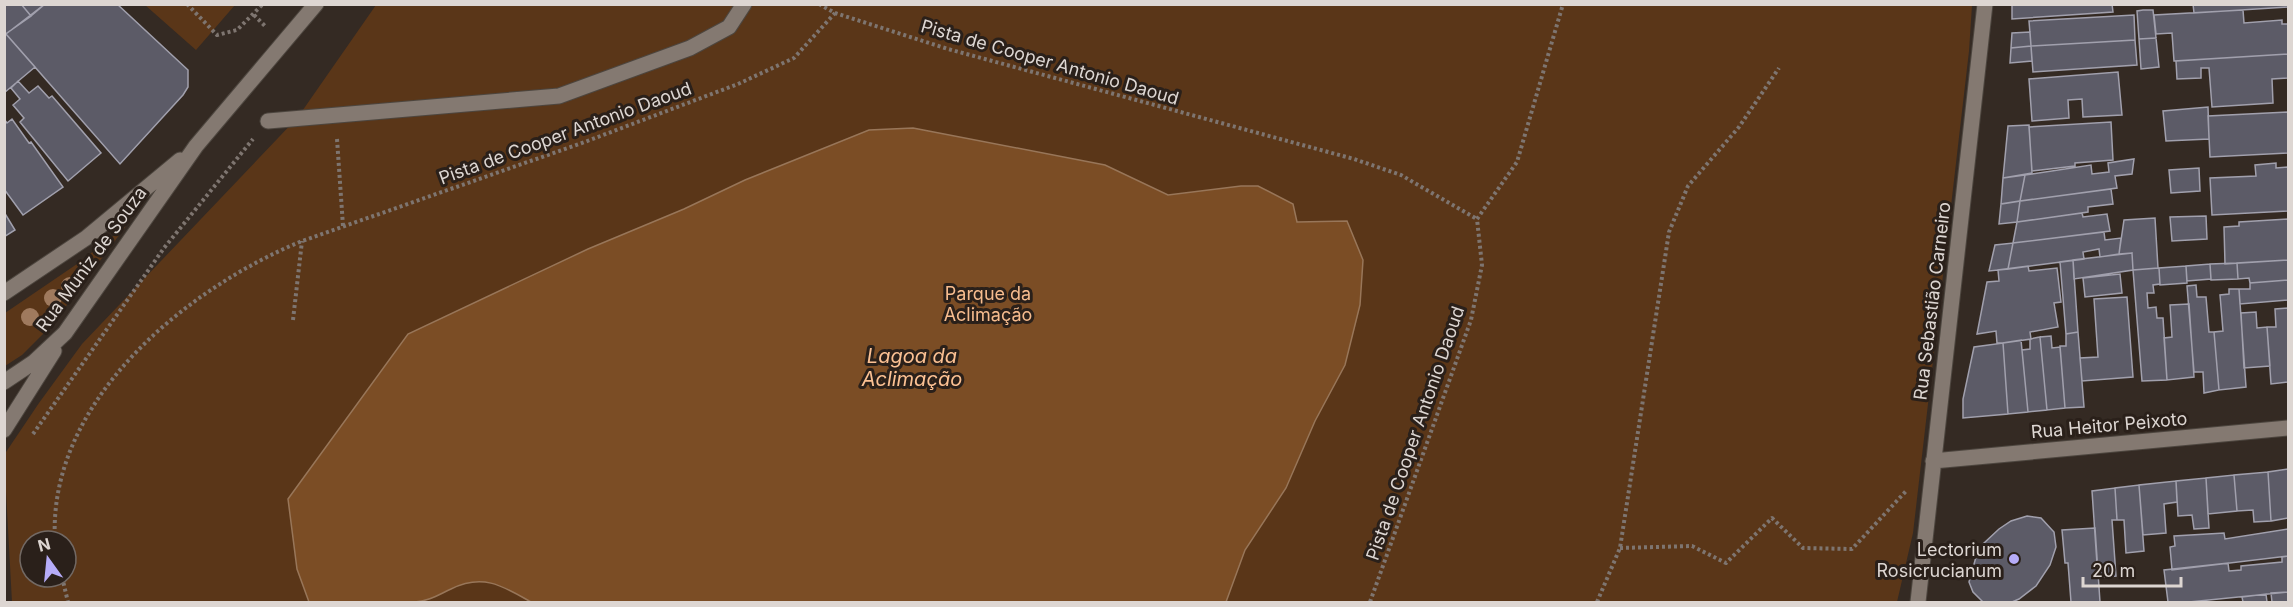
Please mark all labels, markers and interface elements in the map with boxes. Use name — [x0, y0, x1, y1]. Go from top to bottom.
street label: Pista de Cooper Antonio Daoud — [919, 15, 1181, 109]
street label: Pista de Cooper Antonio Daoud — [436, 77, 694, 189]
street label: Rua Muniz de Souza — [31, 182, 151, 336]
street label: Rua Sebastião Carneiro — [1909, 201, 1955, 401]
park label: Parque da Aclimação — [944, 283, 1032, 325]
street label: Pista de Cooper Antonio Daoud — [1362, 303, 1468, 563]
water label: Lagoa da Aclimação — [861, 344, 962, 391]
street label: Rua Heitor Peixoto — [2030, 408, 2188, 442]
north arrow — [18, 529, 78, 589]
text: N — [36, 533, 53, 556]
place label: Lectorium Rosicrucianum — [1877, 539, 2002, 581]
scale bar — [2083, 550, 2180, 588]
marker: Lectorium Rosicrucianum — [2007, 552, 2021, 566]
text: 20 m — [2092, 560, 2135, 581]

